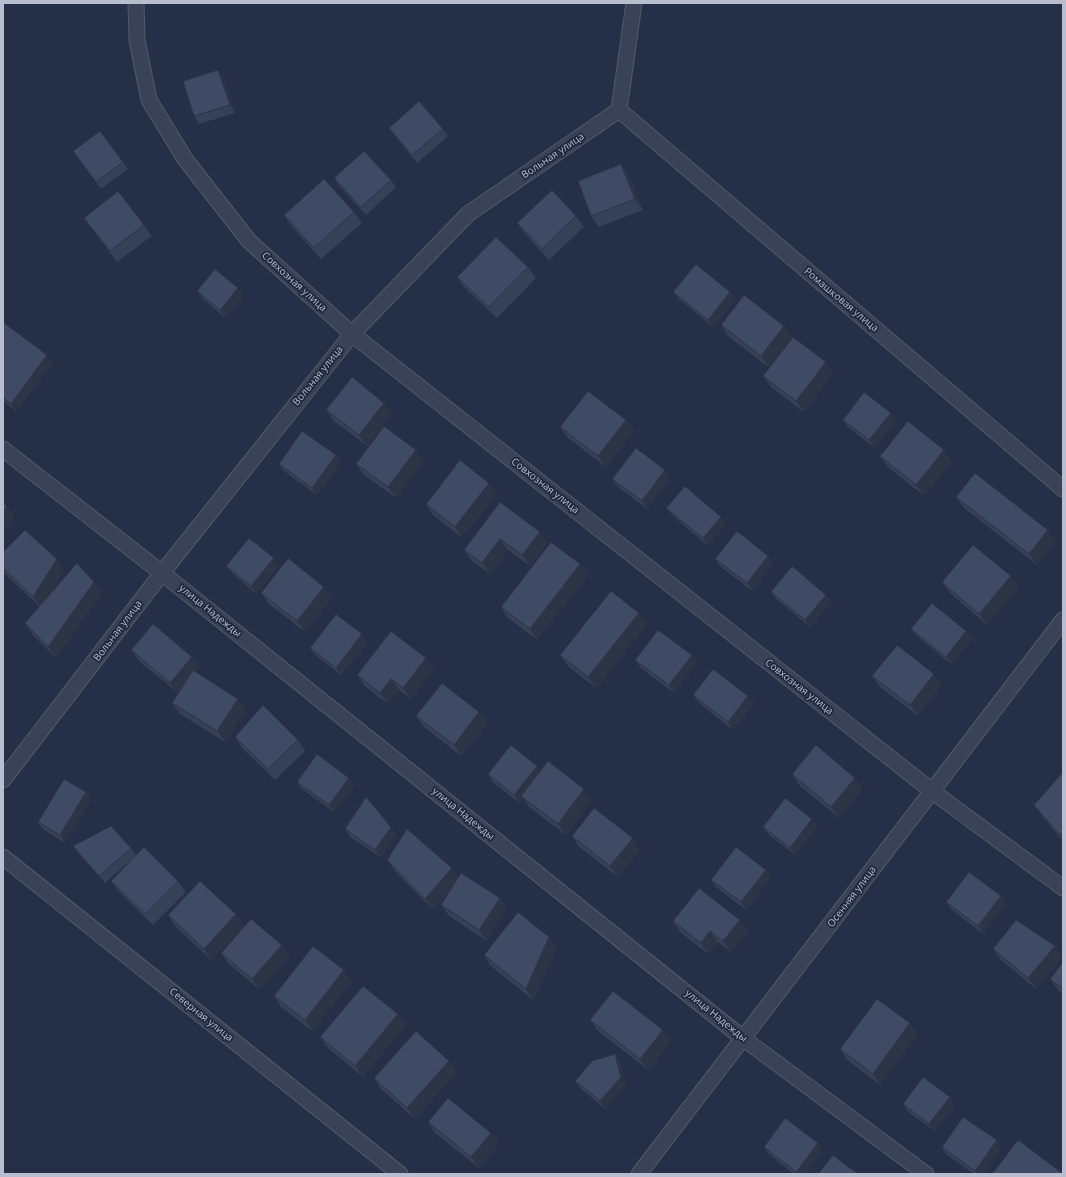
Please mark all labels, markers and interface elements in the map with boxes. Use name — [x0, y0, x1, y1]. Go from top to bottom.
street label: Вольная улица — [519, 131, 587, 181]
street label: Совхозная улица — [259, 250, 329, 314]
street label: Ромашковая улица — [801, 265, 881, 335]
street label: Вольная улица — [290, 344, 346, 408]
street label: Совхозная улица — [509, 456, 581, 516]
street label: улица Надежды — [176, 582, 244, 640]
street label: Вольная улица — [91, 598, 145, 664]
street label: Совхозная улица — [763, 657, 835, 717]
street label: улица Надежды — [429, 785, 497, 843]
street label: Осенняя улица — [825, 864, 879, 930]
street label: Северная улица — [167, 986, 235, 1044]
street label: улица Надежды — [682, 987, 750, 1045]

